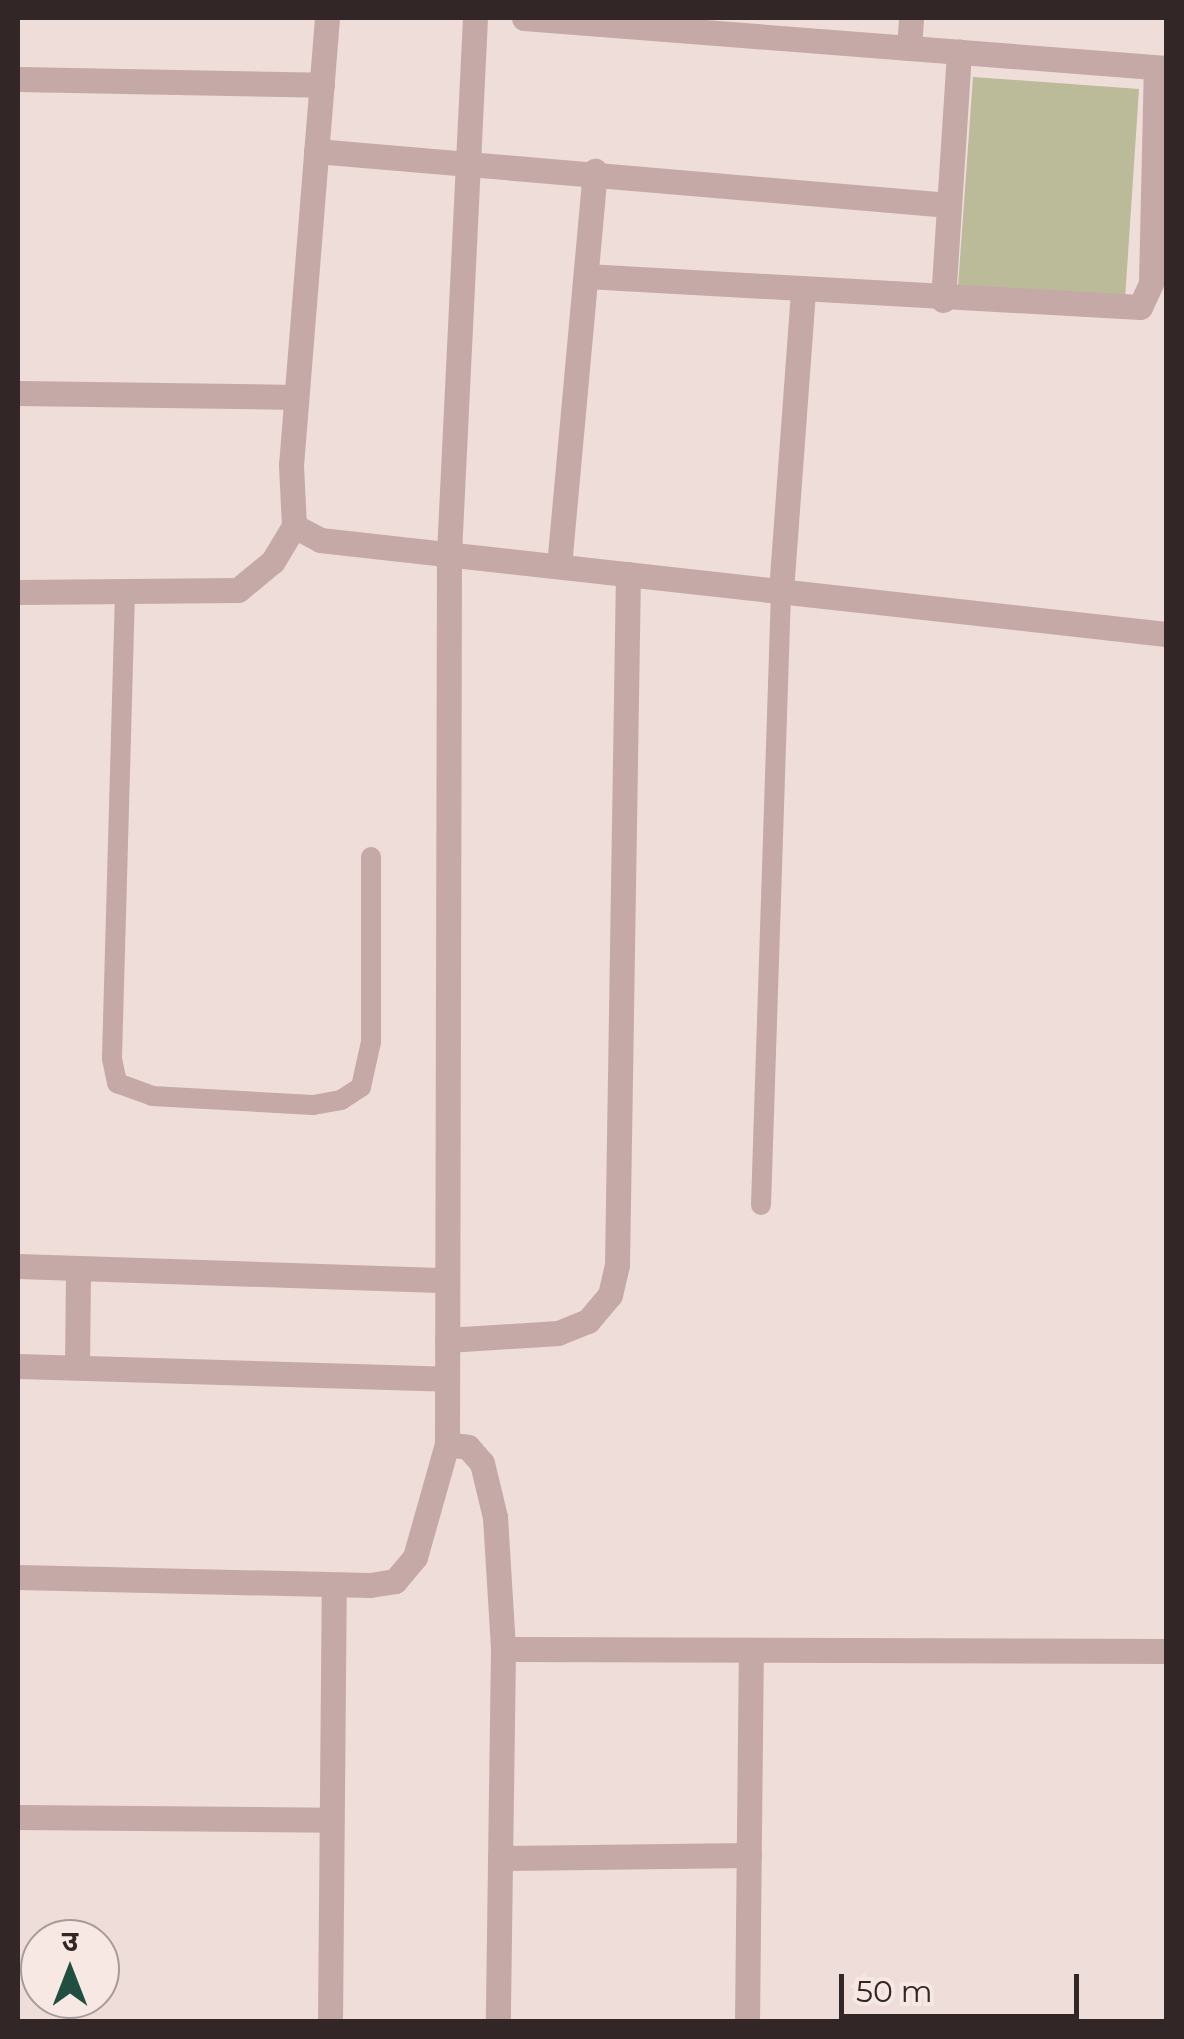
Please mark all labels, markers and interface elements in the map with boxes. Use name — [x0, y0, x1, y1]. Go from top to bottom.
north arrow — [20, 1919, 120, 2019]
text: उ — [62, 1924, 78, 1958]
scale bar — [844, 1954, 1084, 2016]
text: 50 m — [856, 1973, 933, 2010]

